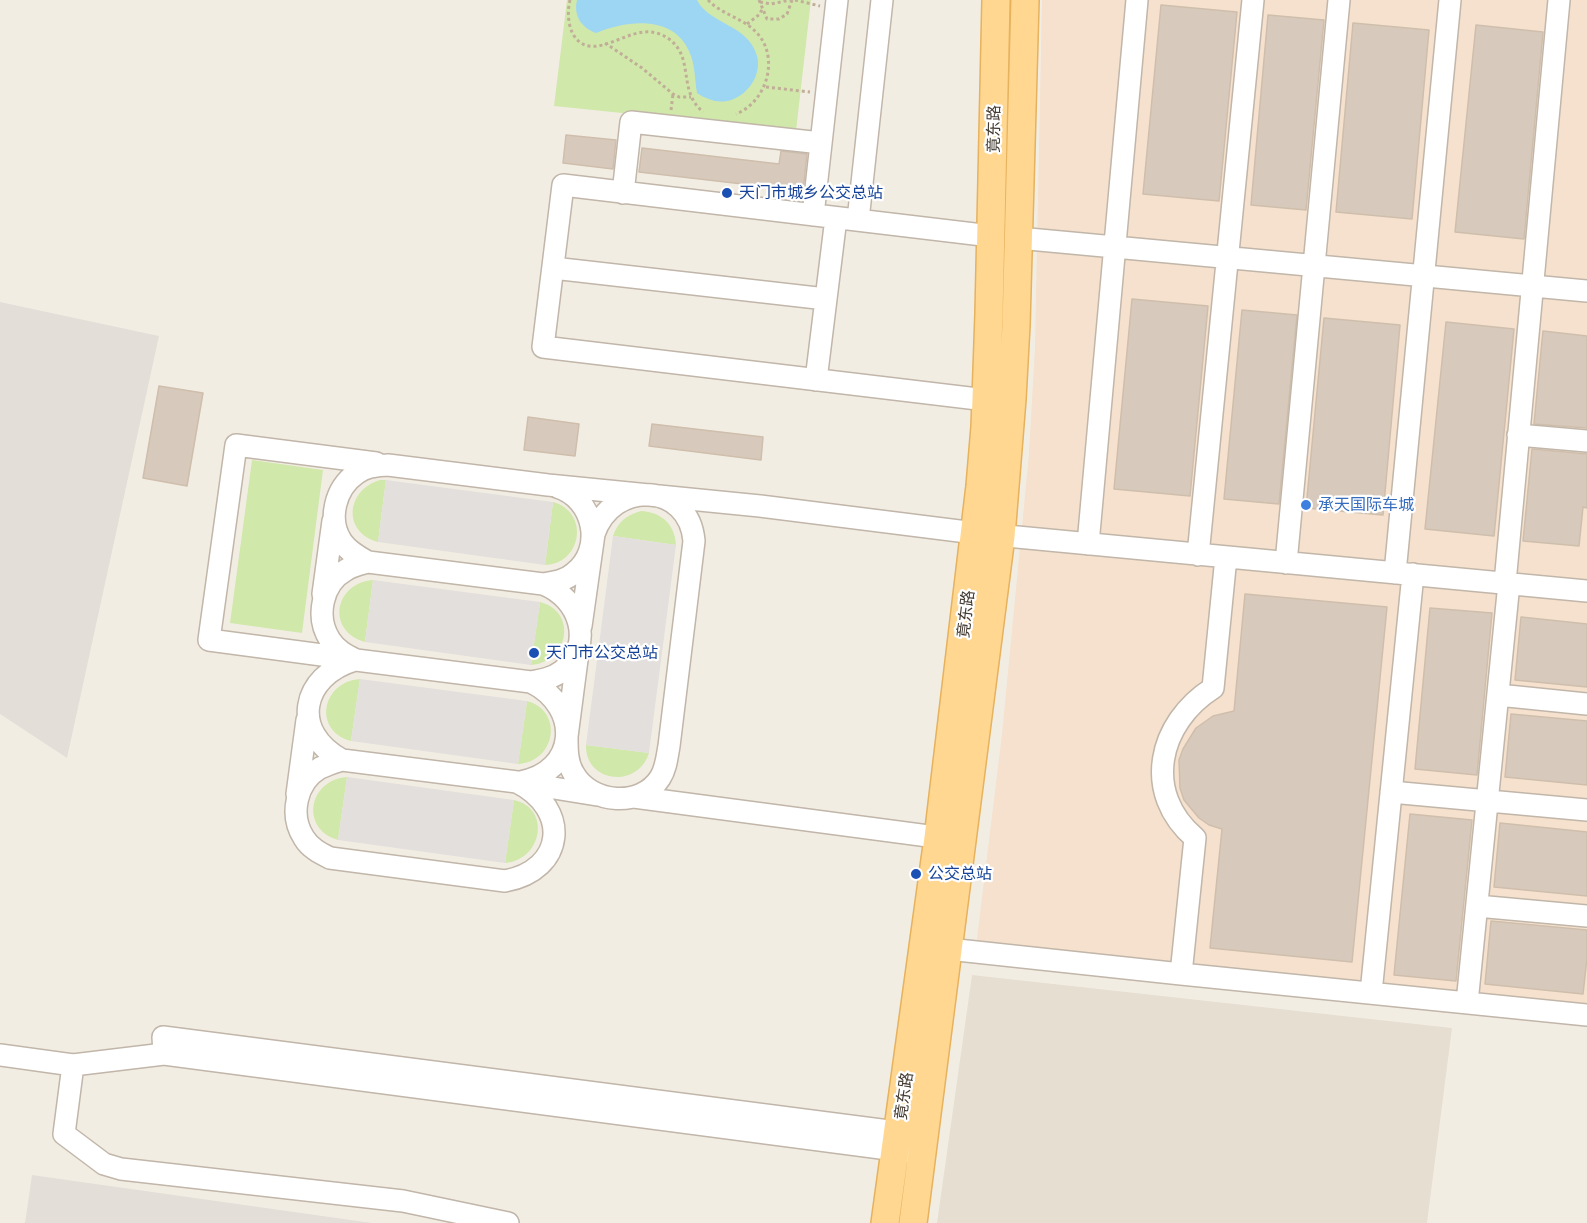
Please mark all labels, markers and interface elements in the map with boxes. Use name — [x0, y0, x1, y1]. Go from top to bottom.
street label: 竟东路 — [984, 105, 1004, 153]
place label: 天门市城乡公交总站 — [739, 183, 883, 203]
marker: 天门市城乡公交总站 — [720, 186, 734, 200]
place label: 承天国际车城 — [1318, 495, 1414, 515]
marker: 承天国际车城 — [1299, 498, 1313, 512]
street label: 竟东路 — [954, 589, 978, 639]
place label: 天门市公交总站 — [546, 643, 658, 663]
marker: 天门市公交总站 — [527, 646, 541, 660]
place label: 公交总站 — [928, 864, 992, 884]
marker: 公交总站 — [909, 867, 923, 881]
street label: 竟东路 — [891, 1071, 917, 1121]

